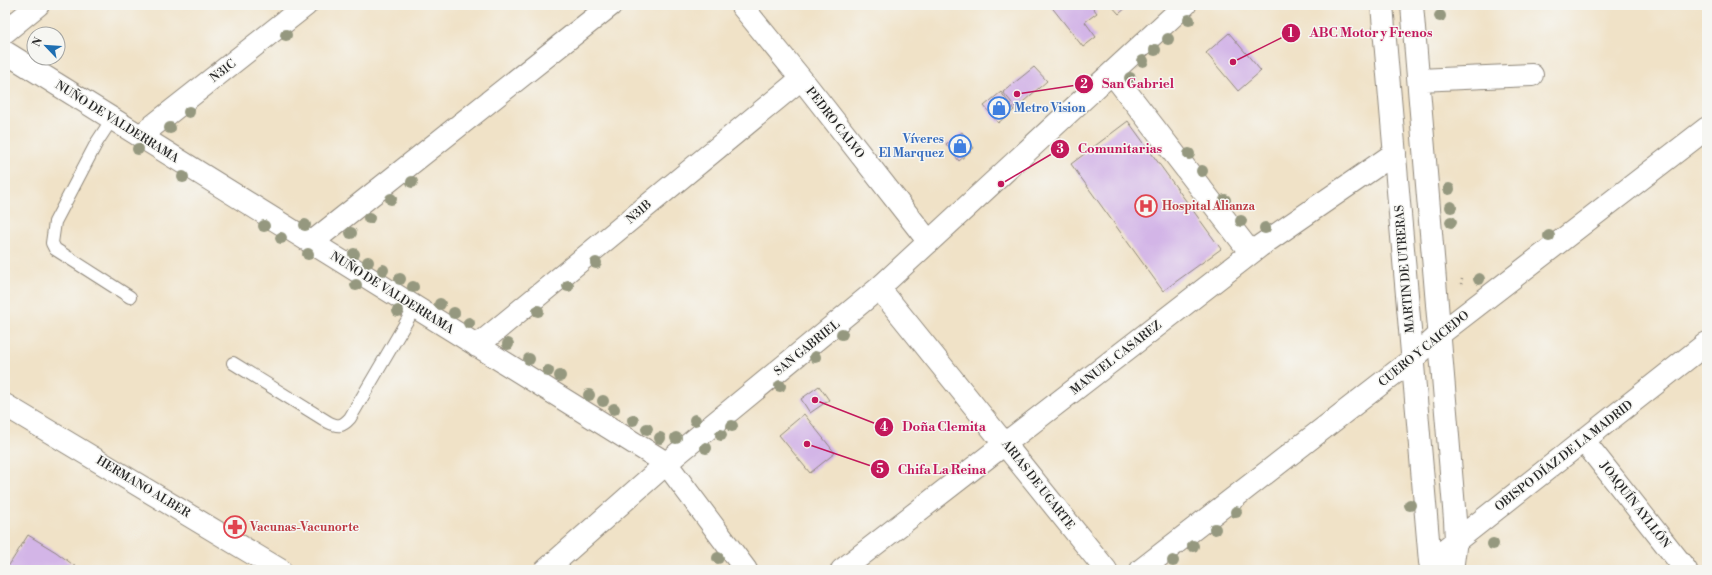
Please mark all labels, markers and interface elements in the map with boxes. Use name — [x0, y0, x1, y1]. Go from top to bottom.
callout: ABC Motor y Frenos — [1281, 20, 1440, 45]
text: ABC Motor y Frenos — [1309, 25, 1433, 41]
north arrow — [26, 26, 66, 66]
text: 1 — [1288, 26, 1294, 41]
text: N — [30, 35, 46, 49]
street label: N31C — [207, 56, 239, 86]
callout: San Gabriel — [1074, 71, 1182, 96]
street label: NUÑO DE VALDERRAMA — [52, 76, 183, 167]
text: San Gabriel — [1102, 76, 1175, 92]
text: 2 — [1080, 77, 1088, 92]
street label: PEDRO CALVO — [802, 84, 868, 162]
shop icon: Metro Vision — [986, 95, 1012, 121]
place label: Metro Vision — [1014, 101, 1086, 116]
place label: Víveres El Marquez — [879, 132, 944, 161]
shop icon: Víveres El Marquez — [947, 133, 973, 159]
callout: Comunitarias — [1050, 136, 1170, 161]
text: Comunitarias — [1078, 141, 1163, 157]
text: 3 — [1056, 142, 1064, 157]
hospital icon: Hospital Alianza — [1133, 193, 1159, 219]
street label: N31B — [623, 197, 655, 227]
place label: Hospital Alianza — [1162, 199, 1255, 214]
street label: MARTIN DE UTRERAS — [1392, 204, 1418, 334]
street label: NUÑO DE VALDERRAMA — [327, 247, 458, 338]
street label: CUERO Y CAICEDO — [1376, 308, 1472, 390]
street label: SAN GABRIEL — [771, 317, 843, 379]
street label: MANUEL CASAREZ — [1067, 318, 1165, 398]
street label: OBISPO DÍAZ DE LA MADRID — [1491, 396, 1636, 515]
callout: Doña Clemita — [874, 414, 994, 439]
text: Doña Clemita — [902, 419, 987, 435]
text: 4 — [880, 420, 888, 435]
street label: ARIAS DE UGARTE — [998, 437, 1078, 533]
street label: HERMANO ALBER — [93, 453, 193, 521]
callout: Chifa La Reina — [870, 457, 995, 482]
street label: JOAQUÍN AYLLÓN — [1596, 457, 1675, 551]
text: 5 — [876, 462, 884, 477]
text: Chifa La Reina — [898, 462, 987, 478]
pharmacy icon: Vacunas-Vacunorte — [222, 514, 248, 540]
place label: Vacunas-Vacunorte — [249, 520, 359, 535]

